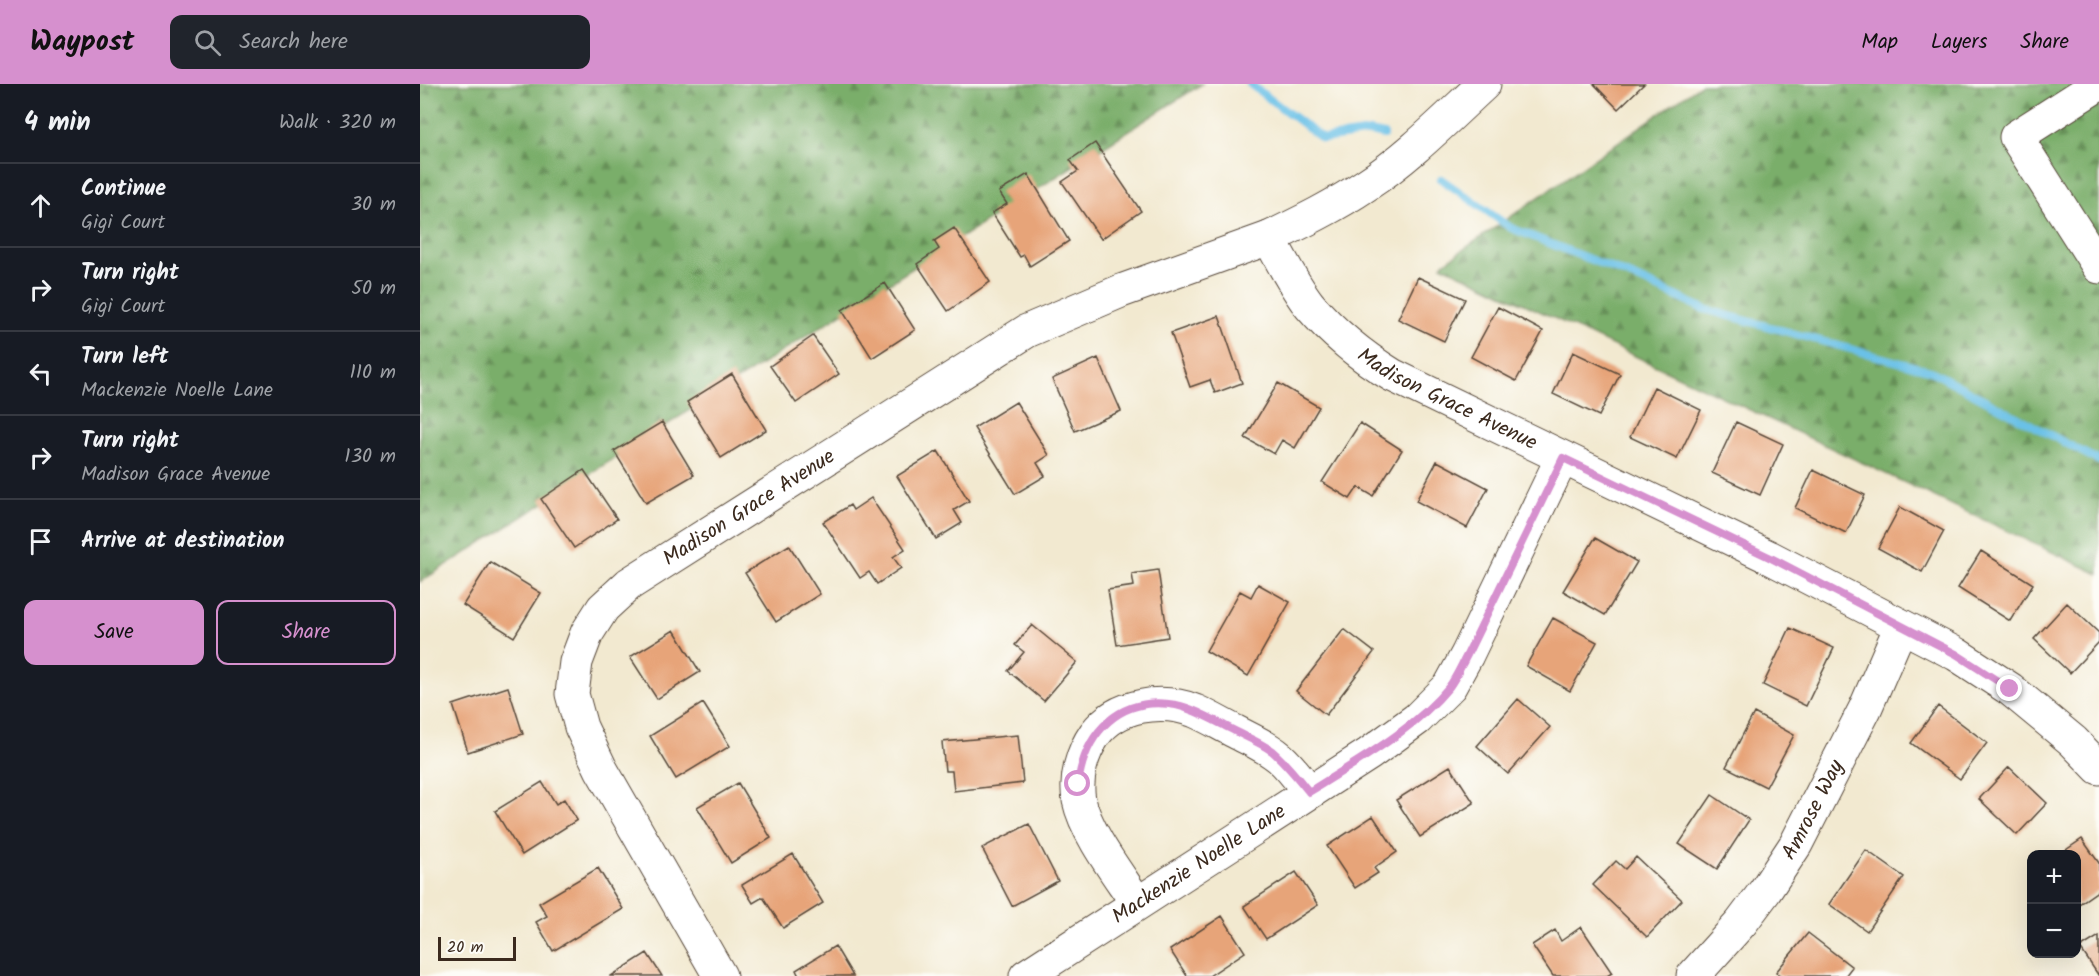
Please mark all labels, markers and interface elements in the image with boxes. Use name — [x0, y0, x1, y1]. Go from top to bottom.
search box — [170, 15, 590, 69]
text: Waypost — [30, 20, 134, 65]
text: Search here — [239, 25, 348, 60]
icon: search — [191, 26, 224, 59]
text: Map — [1861, 26, 1898, 59]
text: Layers — [1931, 26, 1987, 59]
text: Share — [2020, 26, 2069, 59]
text: 4 min — [24, 102, 91, 144]
text: Walk · 320 m — [279, 107, 396, 139]
text: Continue — [81, 172, 166, 207]
icon: ahead — [24, 189, 57, 222]
text: 30 m — [351, 189, 396, 221]
text: Gigi Court — [81, 207, 165, 239]
text: Turn right — [81, 256, 179, 291]
icon: right — [24, 273, 57, 306]
text: 50 m — [351, 273, 396, 305]
text: Gigi Court — [81, 291, 165, 323]
text: Turn left — [81, 340, 168, 375]
street label: Madison Grace Avenue — [1350, 340, 1543, 459]
icon: left — [24, 357, 57, 390]
text: 110 m — [350, 357, 396, 389]
text: Mackenzie Noelle Lane — [81, 375, 273, 407]
text: Turn right — [81, 424, 179, 459]
street label: Madison Grace Avenue — [656, 440, 842, 575]
icon: right — [24, 441, 57, 474]
text: 130 m — [344, 441, 396, 473]
text: Madison Grace Avenue — [81, 459, 270, 491]
text: Arrive at destination — [81, 524, 284, 559]
icon: arrive — [24, 525, 57, 558]
button: Save — [24, 600, 204, 665]
button: Share — [216, 600, 396, 665]
route end — [1996, 675, 2022, 701]
street label: Amrose Way — [1773, 754, 1853, 867]
route start — [1064, 770, 1090, 796]
street label: Mackenzie Noelle Lane — [1105, 795, 1293, 933]
map controls — [2027, 850, 2081, 958]
button: + — [2027, 850, 2081, 904]
button: − — [2027, 904, 2081, 958]
scale bar — [438, 934, 516, 962]
text: 20 m — [447, 935, 483, 960]

